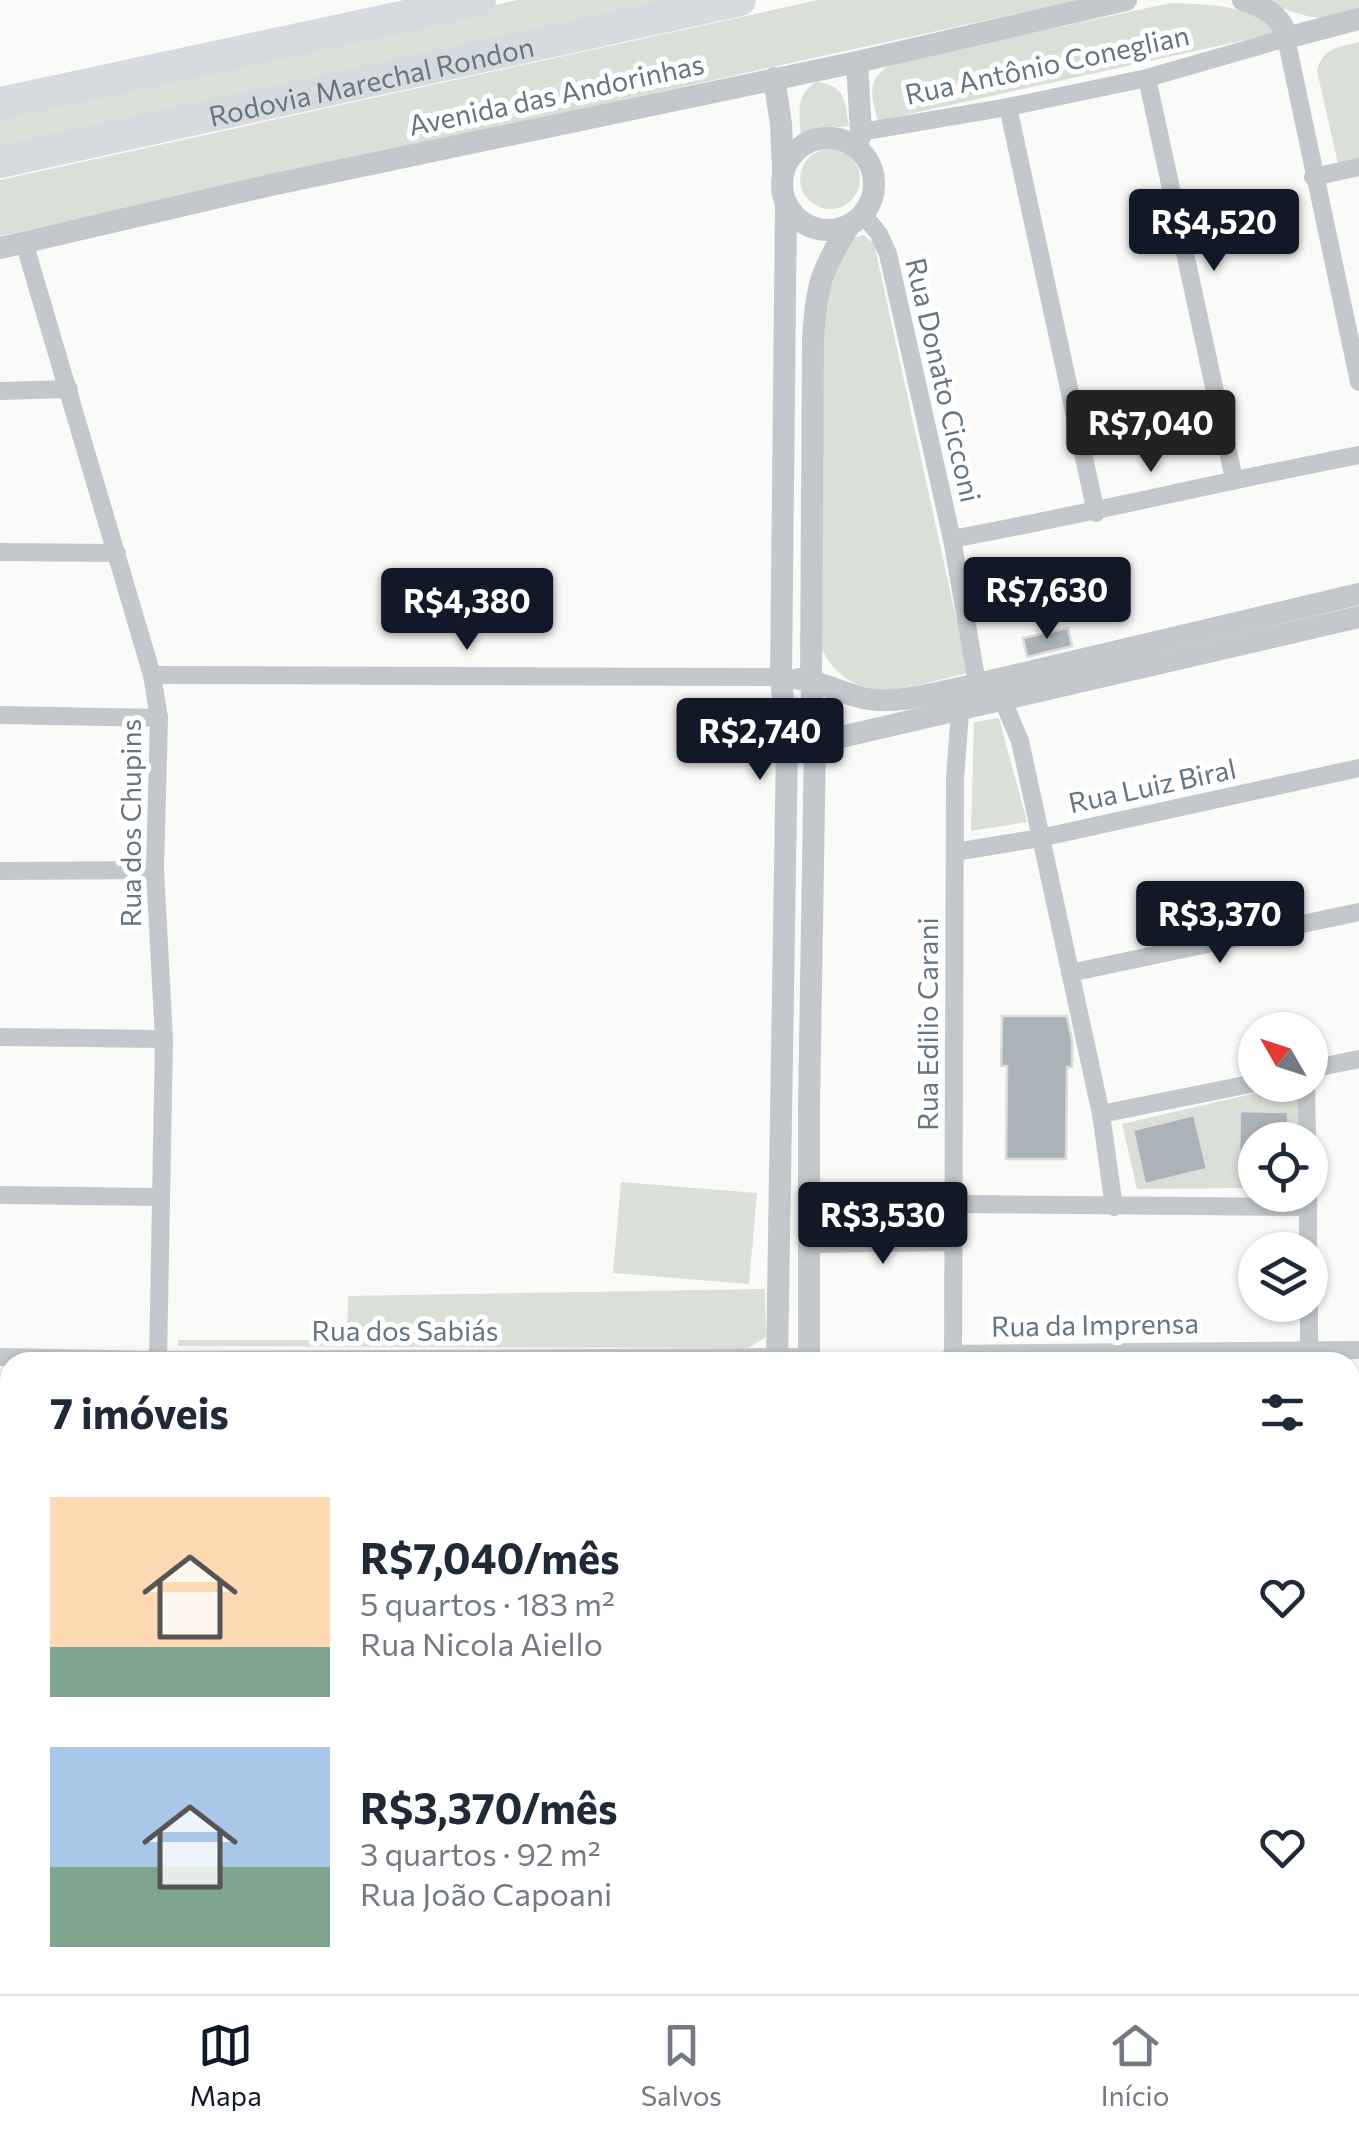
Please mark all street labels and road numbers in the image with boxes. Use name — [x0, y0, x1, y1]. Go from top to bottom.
street label: Rua Antônio Coneglian — [902, 17, 1192, 111]
street label: Rodovia Marechal Rondon — [205, 29, 537, 133]
street label: Avenida das Andorinhas — [405, 46, 707, 142]
street label: Rua Donato Cicconi — [899, 255, 989, 505]
street label: Rua dos Chupins — [113, 719, 147, 927]
street label: Rua Luiz Biral — [1065, 751, 1239, 819]
street label: Rua Edilio Carani — [910, 917, 944, 1131]
street label: Rua da Imprensa — [991, 1305, 1199, 1343]
street label: Rua dos Sabiás — [311, 1313, 499, 1347]

